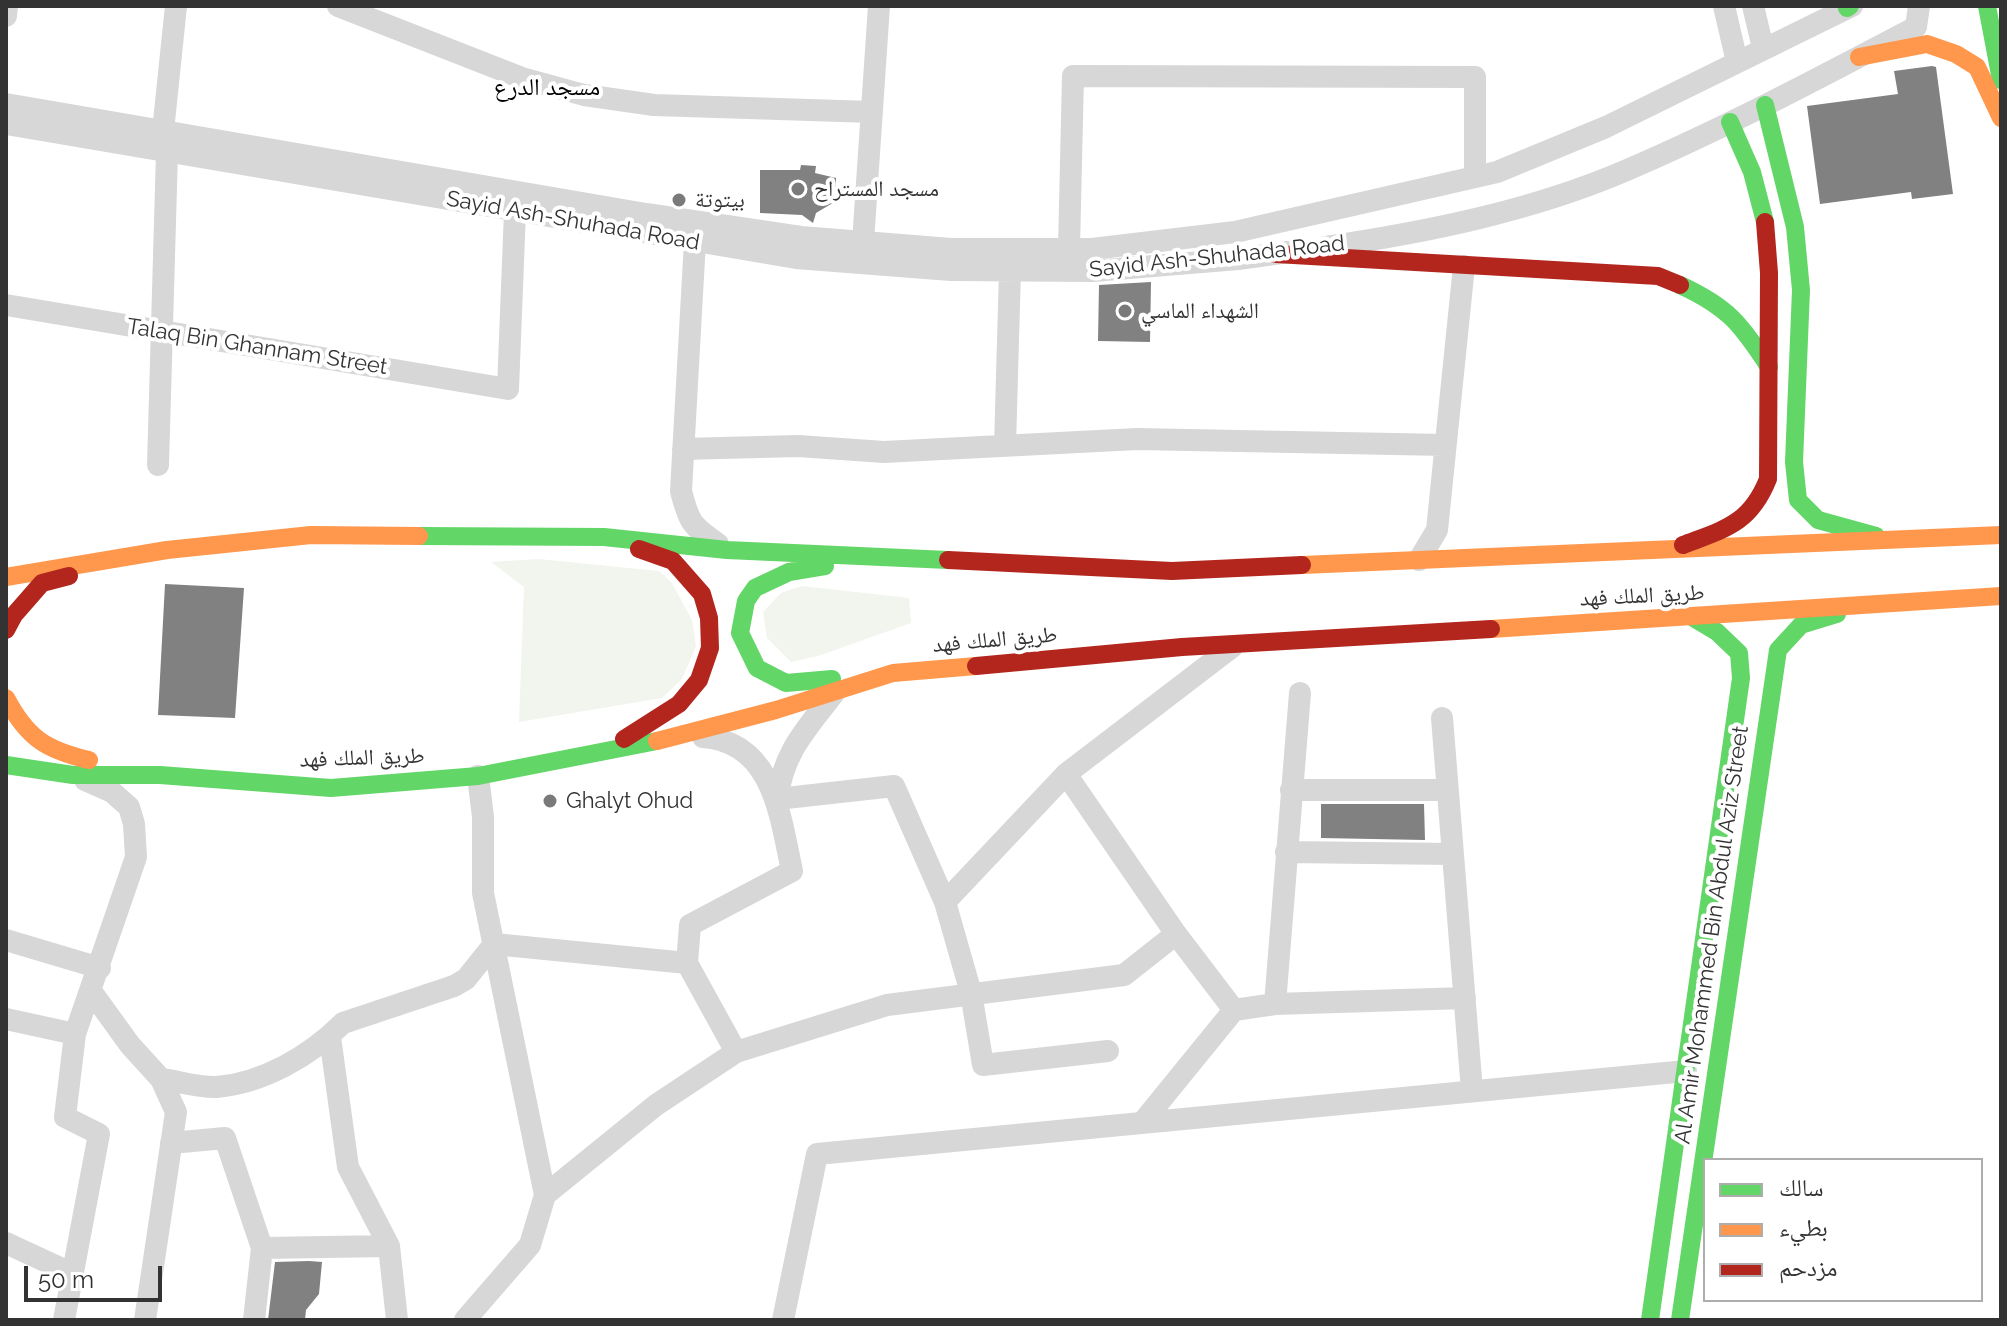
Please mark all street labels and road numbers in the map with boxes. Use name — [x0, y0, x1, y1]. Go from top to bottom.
street label: Sayid Ash-Shuhada Road — [444, 186, 702, 256]
street label: Sayid Ash-Shuhada Road — [1088, 230, 1346, 284]
street label: Talaq Bin Ghannam Street — [125, 313, 389, 381]
street label: طريق الملك فهد — [1579, 580, 1705, 612]
street label: طريق الملك فهد — [932, 621, 1058, 659]
street label: Al Amir Mohammed Bin Abdul Aziz Street — [1670, 724, 1754, 1146]
street label: طريق الملك فهد — [299, 743, 425, 773]

